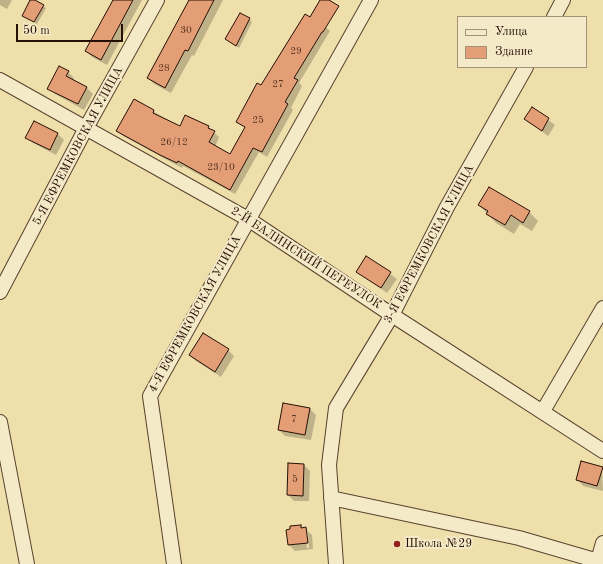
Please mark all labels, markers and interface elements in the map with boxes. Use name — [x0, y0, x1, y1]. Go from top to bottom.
scale bar — [18, 16, 125, 42]
legend — [457, 16, 587, 68]
house number: 30 — [180, 24, 192, 36]
text: 50 m — [23, 25, 50, 37]
text: Улица — [495, 26, 528, 38]
house number: 29 — [290, 45, 302, 57]
text: Здание — [495, 46, 533, 58]
house number: 28 — [158, 62, 170, 74]
street label: 5-Я ЕФРЕМКОВСКАЯ УЛИЦА — [30, 64, 126, 228]
house number: 27 — [272, 78, 284, 90]
house number: 25 — [252, 114, 264, 126]
house number: 26/12 — [160, 136, 188, 148]
house number: 23/10 — [207, 161, 235, 173]
street label: 3-Я ЕФРЕМКОВСКАЯ УЛИЦА — [381, 162, 477, 326]
street label: 2-Й БАЛИНСКИЙ ПЕРЕУЛОК — [228, 204, 384, 312]
street label: 4-Я ЕФРЕМКОВСКАЯ УЛИЦА — [146, 233, 244, 395]
house number: 7 — [291, 413, 297, 425]
house number: 5 — [292, 473, 298, 485]
place label: Школа №29 — [405, 537, 472, 551]
marker: Школа №29 — [392, 539, 402, 549]

